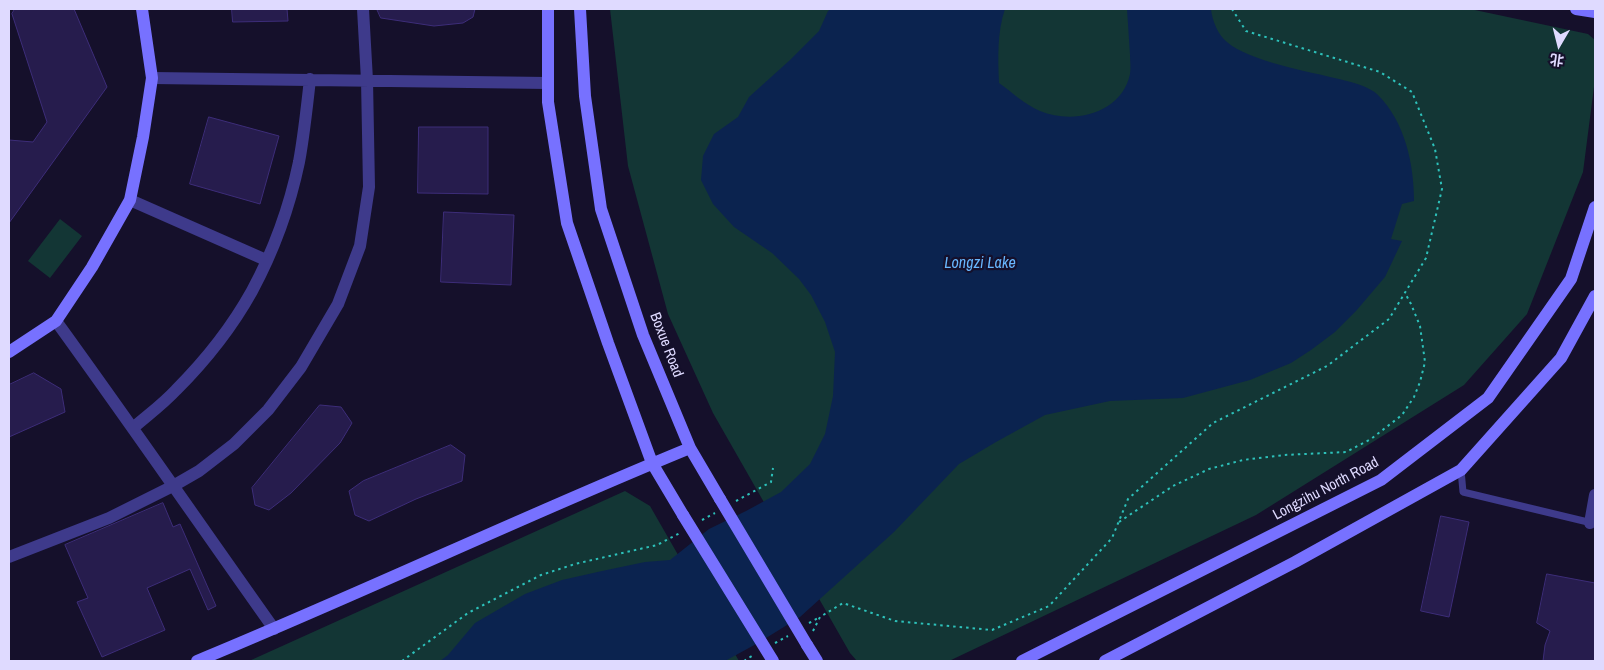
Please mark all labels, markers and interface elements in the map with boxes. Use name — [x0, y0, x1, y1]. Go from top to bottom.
north arrow — [1534, 20, 1584, 70]
text: 北 — [1549, 50, 1565, 70]
water label: Longzi Lake — [944, 254, 1016, 274]
street label: Boxue Road — [645, 310, 687, 380]
street label: Longzihu North Road — [1270, 454, 1382, 524]

